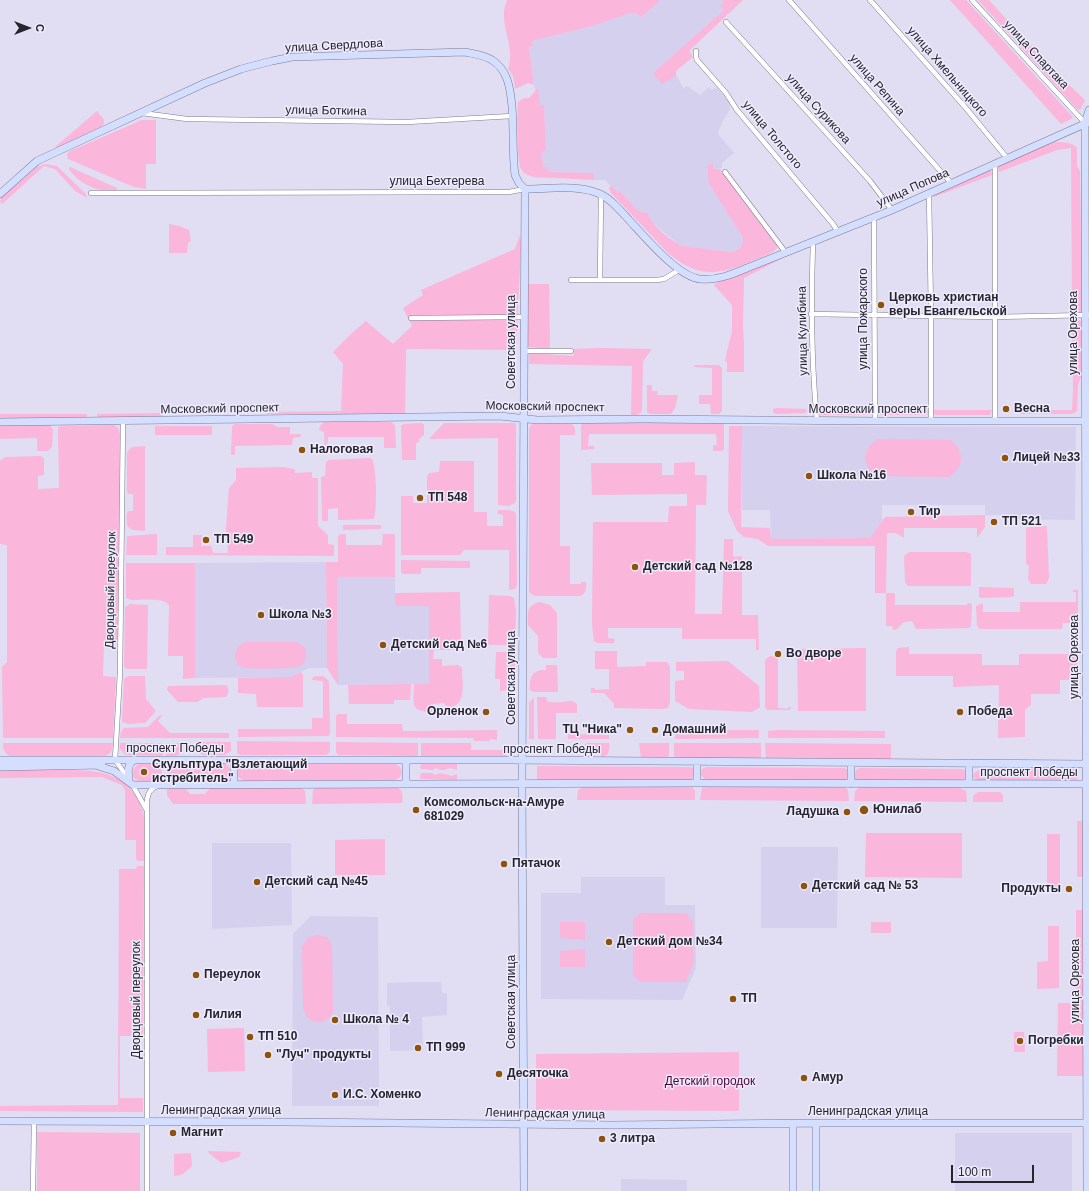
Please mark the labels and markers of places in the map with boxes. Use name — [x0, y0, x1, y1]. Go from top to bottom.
place label: Церковь христиан веры Евангельской — [889, 291, 1007, 319]
marker: Церковь христиан веры Евангельской — [876, 300, 886, 310]
place label: Весна — [1014, 402, 1050, 416]
marker: Весна — [1001, 404, 1011, 414]
place label: Налоговая — [310, 443, 373, 457]
marker: Налоговая — [297, 445, 307, 455]
place label: Лицей №33 — [1013, 451, 1080, 465]
marker: Лицей №33 — [1000, 453, 1010, 463]
place label: Школа №16 — [817, 469, 886, 483]
marker: Школа №16 — [804, 471, 814, 481]
place label: ТП 548 — [428, 491, 467, 505]
marker: ТП 548 — [415, 493, 425, 503]
place label: Тир — [919, 505, 941, 519]
marker: Тир — [906, 507, 916, 517]
place label: ТП 521 — [1002, 515, 1041, 529]
marker: ТП 521 — [989, 517, 999, 527]
place label: ТП 549 — [214, 533, 253, 547]
marker: ТП 549 — [201, 535, 211, 545]
place label: Детский сад №128 — [643, 560, 753, 574]
marker: Детский сад №128 — [630, 562, 640, 572]
place label: Школа №3 — [269, 608, 332, 622]
marker: Школа №3 — [256, 610, 266, 620]
place label: Детский сад №6 — [391, 638, 487, 652]
marker: Детский сад №6 — [378, 640, 388, 650]
place label: Во дворе — [786, 647, 842, 661]
marker: Во дворе — [773, 649, 783, 659]
place label: Орленок — [427, 705, 478, 719]
place label: Победа — [968, 705, 1012, 719]
marker: Орленок — [481, 707, 491, 717]
marker: Победа — [955, 707, 965, 717]
place label: ТЦ "Ника" — [562, 723, 622, 737]
place label: Домашний — [663, 723, 726, 737]
marker: ТЦ "Ника" — [625, 725, 635, 735]
marker: Домашний — [650, 725, 660, 735]
place label: Скульптура "Взлетающий истребитель" — [152, 758, 307, 786]
marker: Скульптура "Взлетающий истребитель" — [139, 767, 149, 777]
place label: Комсомольск-на-Амуре 681029 — [424, 796, 564, 824]
place label: Юнилаб — [873, 803, 922, 817]
marker: Юнилаб — [858, 804, 870, 816]
marker: Комсомольск-на-Амуре 681029 — [411, 805, 421, 815]
place label: Ладушка — [786, 805, 839, 819]
marker: Ладушка — [842, 807, 852, 817]
place label: Пятачок — [512, 857, 560, 871]
marker: Пятачок — [499, 859, 509, 869]
place label: Детский сад №45 — [265, 875, 368, 889]
marker: Детский сад №45 — [252, 877, 262, 887]
place label: Детский сад № 53 — [812, 879, 918, 893]
marker: Детский сад № 53 — [799, 881, 809, 891]
place label: Продукты — [1001, 882, 1061, 896]
marker: Продукты — [1064, 884, 1074, 894]
place label: Детский дом №34 — [617, 935, 722, 949]
marker: Детский дом №34 — [604, 937, 614, 947]
place label: Переулок — [204, 968, 260, 982]
marker: Переулок — [191, 970, 201, 980]
place label: ТП — [741, 992, 757, 1006]
marker: ТП — [728, 994, 738, 1004]
place label: Лилия — [204, 1008, 242, 1022]
marker: Лилия — [191, 1010, 201, 1020]
place label: Школа № 4 — [343, 1013, 409, 1027]
marker: Школа № 4 — [330, 1015, 340, 1025]
place label: ТП 510 — [258, 1030, 297, 1044]
marker: ТП 510 — [245, 1032, 255, 1042]
place label: Погребки — [1028, 1034, 1084, 1048]
marker: Погребки — [1015, 1036, 1025, 1046]
place label: ТП 999 — [426, 1041, 465, 1055]
marker: ТП 999 — [413, 1043, 423, 1053]
place label: "Луч" продукты — [276, 1048, 371, 1062]
marker: "Луч" продукты — [263, 1050, 273, 1060]
place label: Десяточка — [507, 1067, 568, 1081]
marker: Десяточка — [494, 1069, 504, 1079]
place label: Амур — [812, 1071, 843, 1085]
marker: Амур — [799, 1073, 809, 1083]
place label: И.С. Хоменко — [343, 1088, 421, 1102]
marker: И.С. Хоменко — [330, 1090, 340, 1100]
place label: Магнит — [181, 1126, 223, 1140]
marker: Магнит — [168, 1128, 178, 1138]
place label: 3 литра — [610, 1132, 655, 1146]
marker: 3 литра — [597, 1134, 607, 1144]

